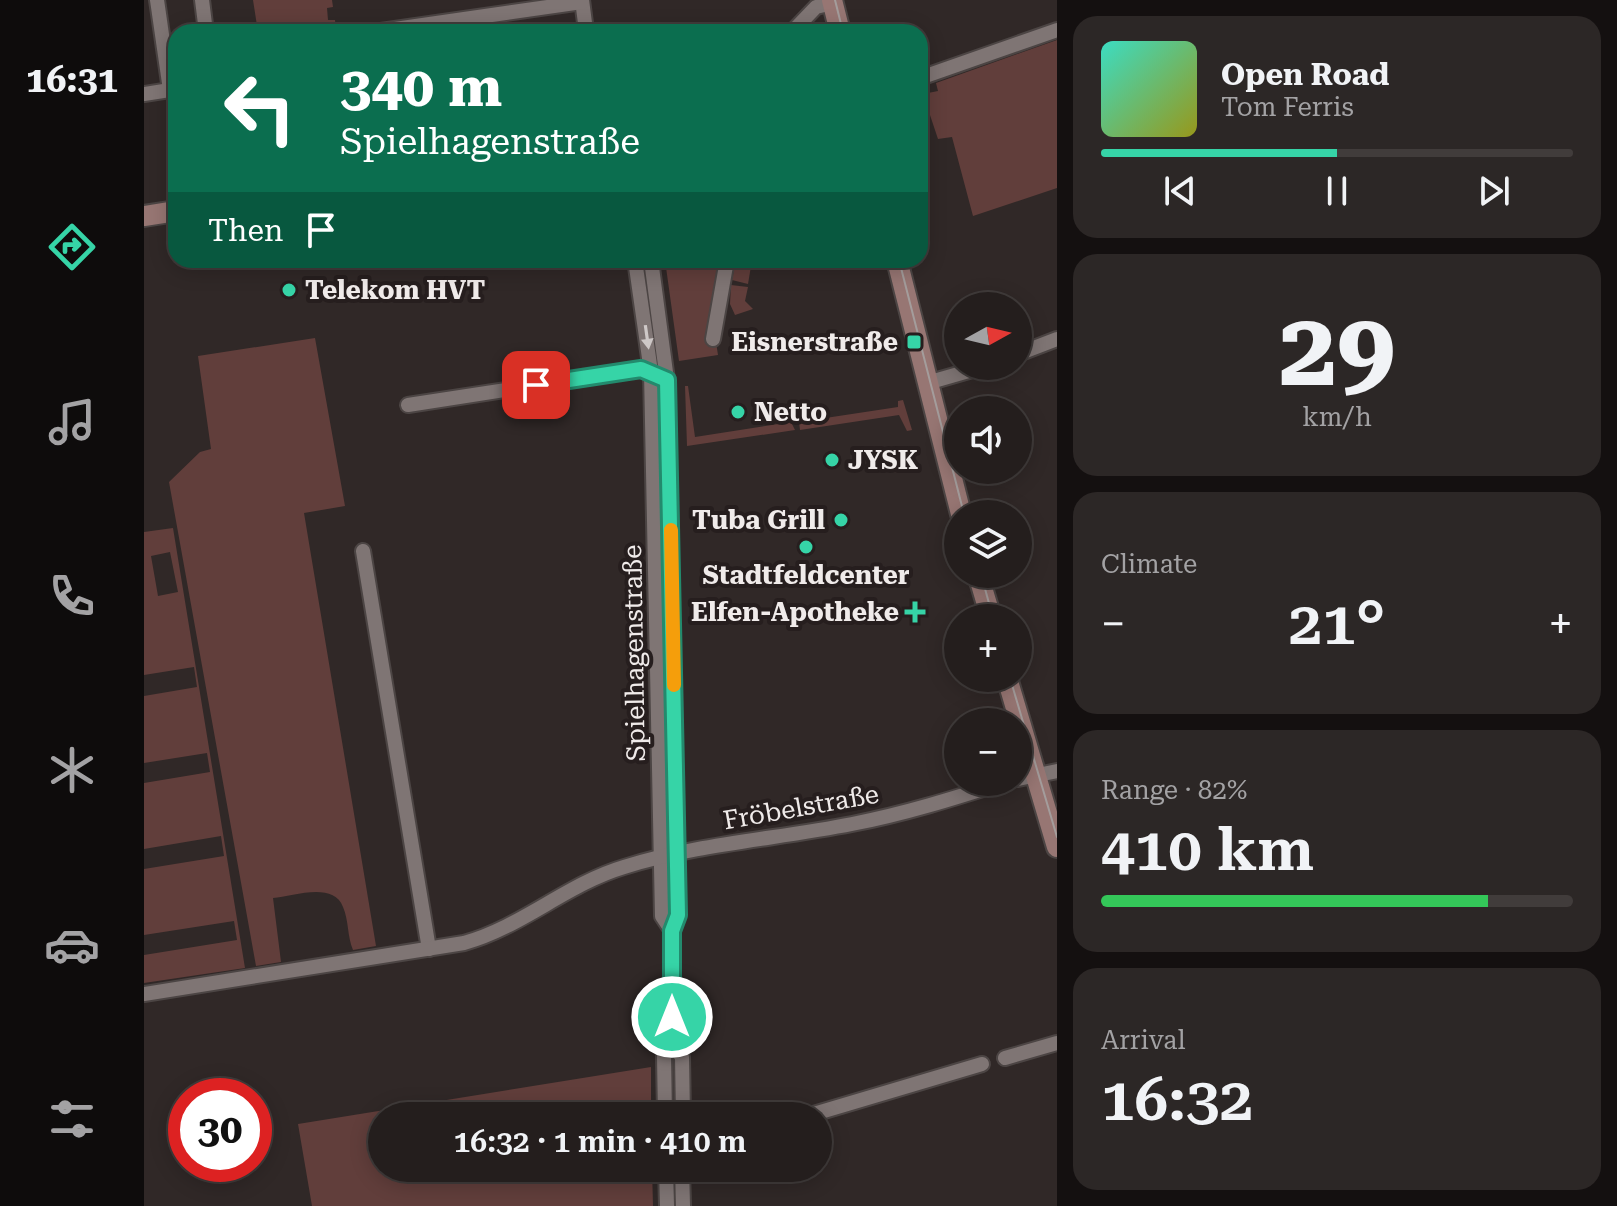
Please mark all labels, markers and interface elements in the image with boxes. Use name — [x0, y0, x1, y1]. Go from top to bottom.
text: 340 m — [340, 54, 502, 120]
icon: left — [208, 56, 312, 160]
text: Open Road — [1221, 57, 1389, 92]
text: 16:31 — [26, 59, 118, 101]
text: Tom Ferris — [1221, 92, 1354, 122]
text: Spielhagenstraße — [340, 121, 640, 163]
icon: previous — [1158, 169, 1202, 213]
icon: pause — [1315, 169, 1359, 213]
icon: next — [1472, 169, 1516, 213]
icon: arrive — [299, 208, 343, 252]
text: Then — [208, 213, 283, 248]
icon: directions — [44, 219, 100, 275]
place label: Telekom HVT — [305, 275, 485, 305]
marker: Telekom HVT — [280, 281, 298, 299]
text: 29 — [1279, 289, 1395, 410]
north arrow — [944, 292, 1032, 380]
map controls — [944, 292, 1032, 796]
one-way arrow — [641, 325, 654, 350]
place label: Eisnerstraße — [731, 327, 898, 357]
marker: Eisnerstraße — [905, 333, 923, 351]
pin — [502, 351, 570, 419]
icon: arrive — [514, 363, 558, 407]
icon: music — [44, 394, 100, 450]
button: sound — [944, 396, 1032, 484]
place label: Netto — [754, 397, 827, 427]
text: km/h — [1302, 402, 1372, 432]
marker: Netto — [729, 403, 747, 421]
place label: JYSK — [848, 445, 919, 475]
marker: JYSK — [823, 451, 841, 469]
button: layers — [944, 500, 1032, 588]
place label: Tuba Grill — [692, 505, 825, 535]
marker: Tuba Grill — [832, 511, 850, 529]
marker: Stadtfeldcenter — [797, 538, 815, 556]
street label: Spielhagenstraße — [617, 544, 651, 762]
text: Climate — [1101, 549, 1197, 579]
place label: Stadtfeldcenter — [703, 560, 910, 590]
icon: phone — [44, 568, 100, 624]
text: 21° — [1289, 588, 1385, 659]
place label: Elfen-Apotheke — [691, 597, 899, 627]
text: − — [1101, 598, 1126, 650]
text: + — [1548, 598, 1573, 650]
marker: Elfen-Apotheke — [906, 603, 924, 621]
button: + — [944, 604, 1032, 692]
button: − — [944, 708, 1032, 796]
icon: climate — [44, 742, 100, 798]
text: Range · 82% — [1101, 775, 1247, 805]
street label: Fröbelstraße — [721, 779, 881, 835]
text: 410 km — [1101, 814, 1314, 885]
icon: car — [44, 917, 100, 973]
position arrow — [630, 975, 714, 1059]
text: Arrival — [1101, 1025, 1186, 1055]
text: 16:32 — [1101, 1064, 1253, 1135]
speed limit sign: 30 — [168, 1078, 272, 1182]
icon: filters — [44, 1091, 100, 1147]
text: 16:32 · 1 min · 410 m — [454, 1124, 746, 1159]

